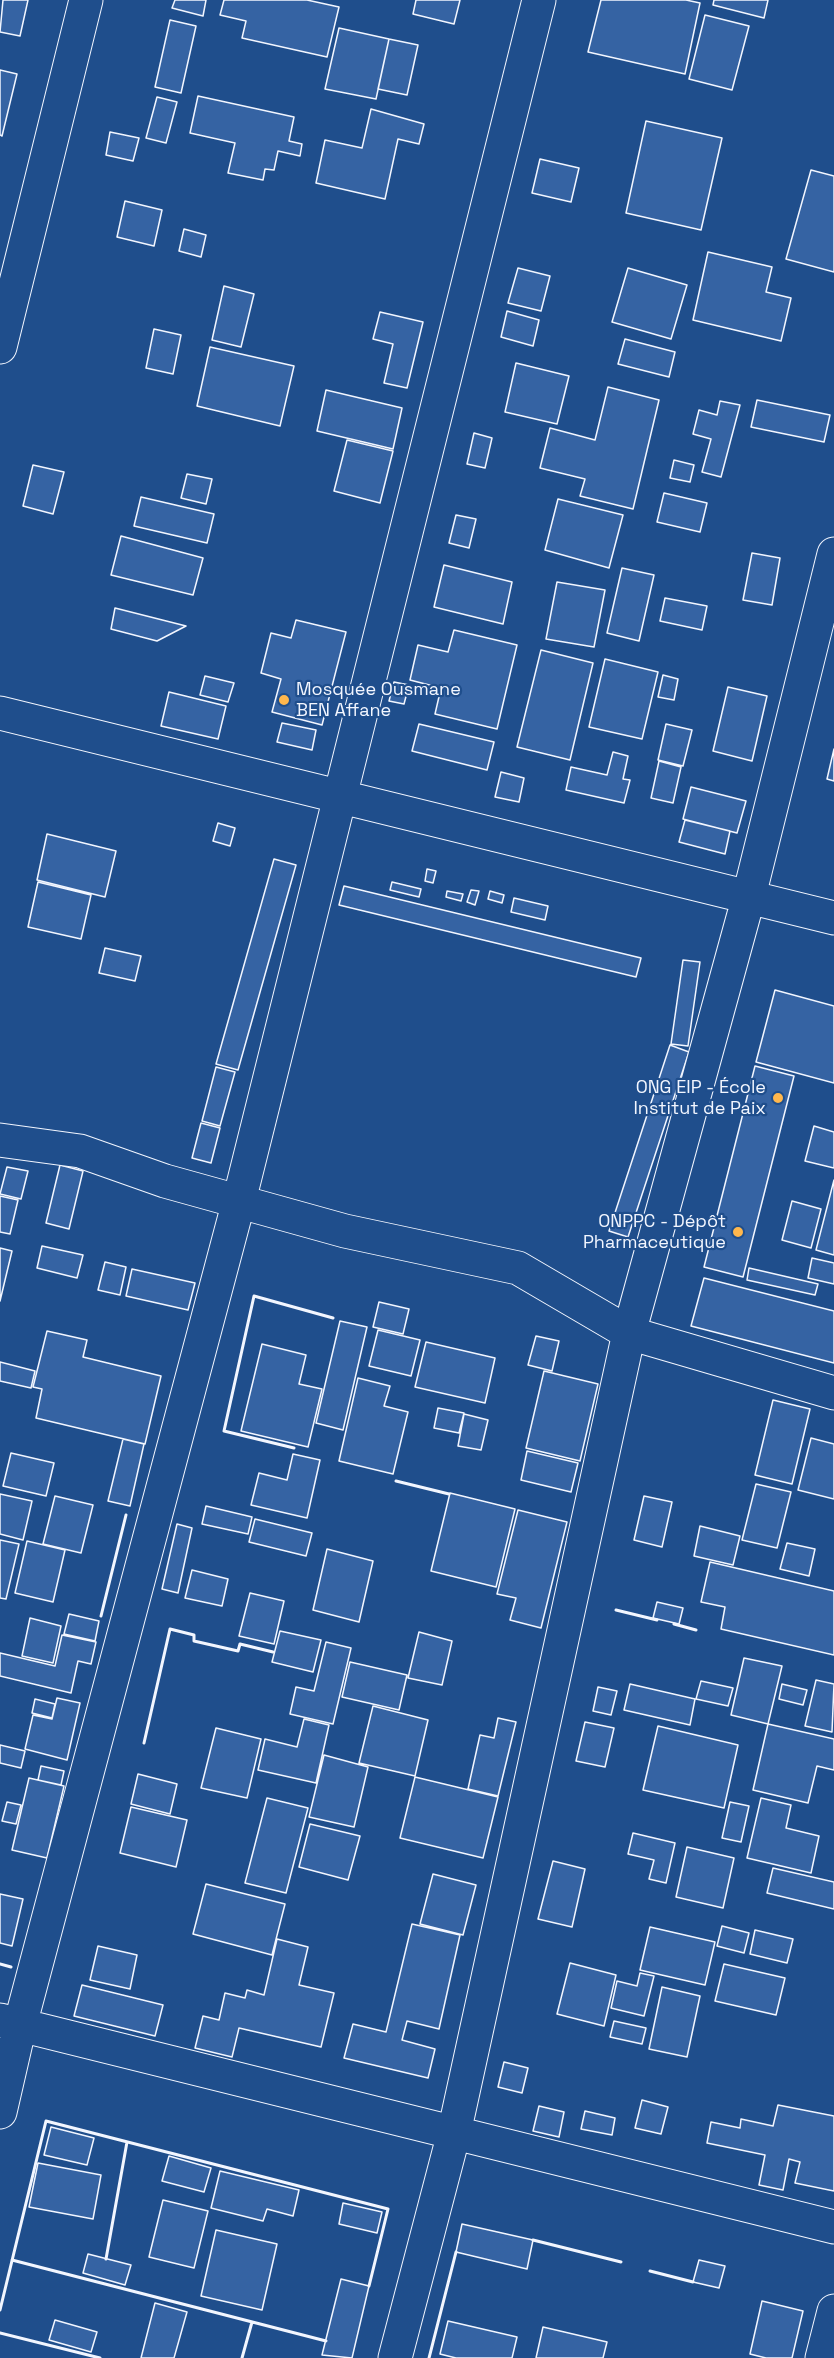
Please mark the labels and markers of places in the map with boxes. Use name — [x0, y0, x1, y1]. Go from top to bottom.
place label: Mosquée Ousmane BEN Affane — [296, 679, 461, 722]
marker: Mosquée Ousmane BEN Affane — [277, 693, 291, 707]
place label: ONG EIP - École Institut de Paix — [633, 1077, 766, 1120]
marker: ONG EIP - École Institut de Paix — [771, 1091, 785, 1105]
place label: ONPPC - Dépôt Pharmaceutique — [583, 1211, 726, 1254]
marker: ONPPC - Dépôt Pharmaceutique — [731, 1225, 745, 1239]

